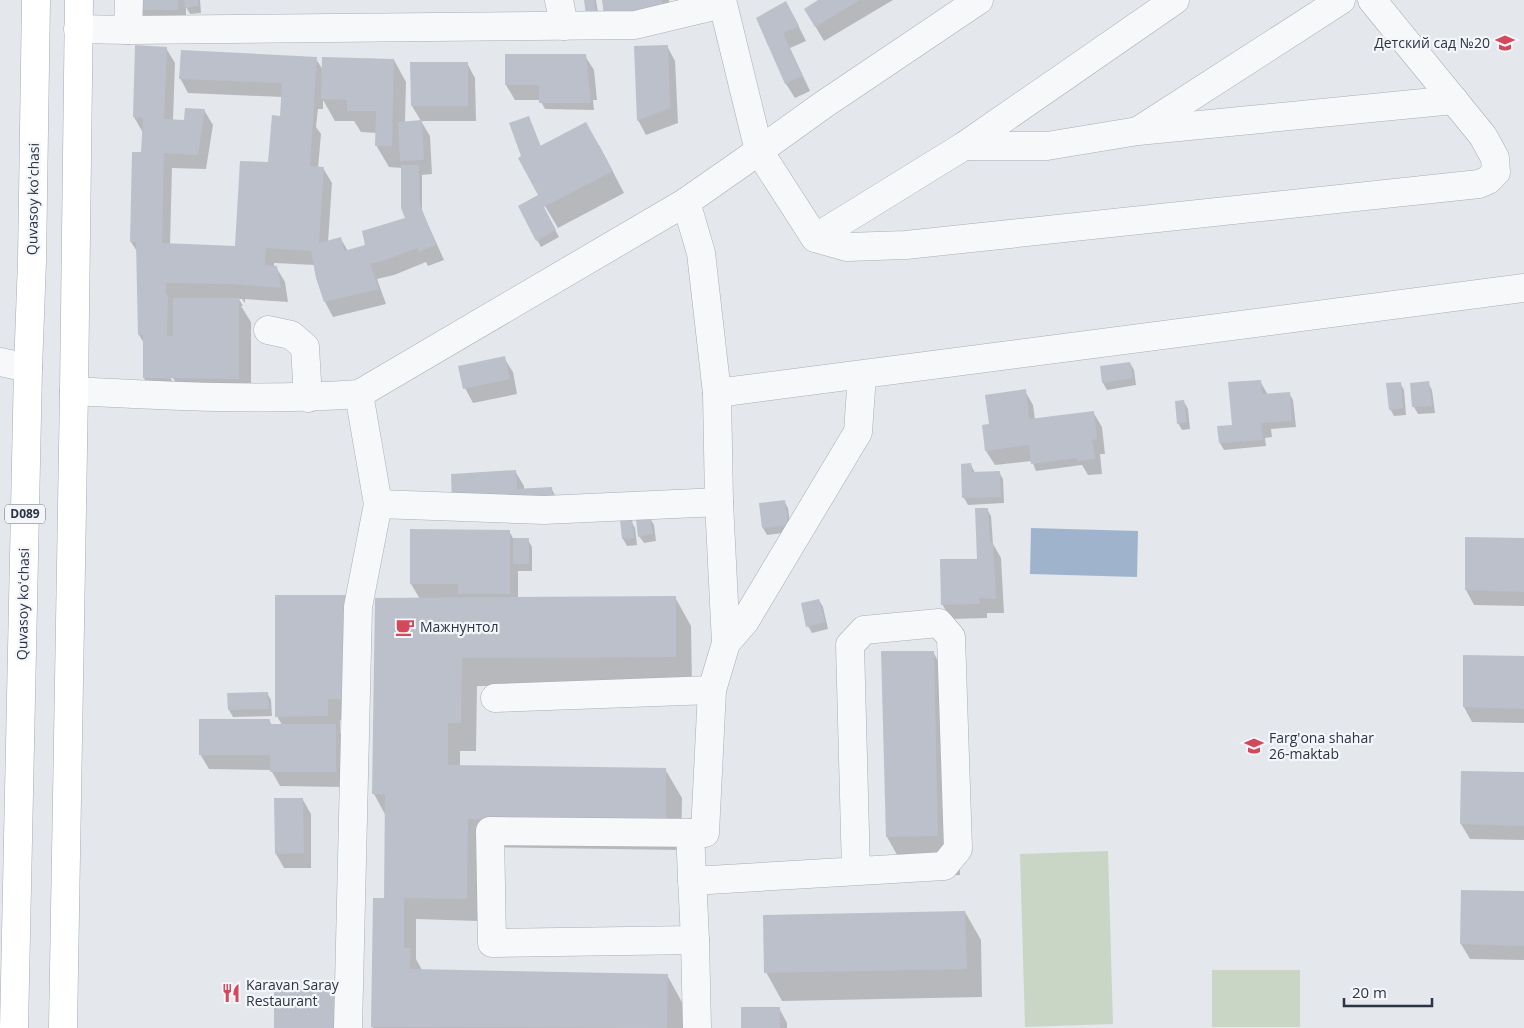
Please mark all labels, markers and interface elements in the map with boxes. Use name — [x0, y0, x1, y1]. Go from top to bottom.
school or university icon: Детский сад №20 — [1494, 32, 1516, 54]
place label: Детский сад №20 — [1374, 33, 1490, 52]
street label: Quvasoy koʻchasi — [22, 143, 43, 255]
road number: D089 — [5, 504, 45, 524]
street label: Quvasoy koʻchasi — [12, 548, 33, 660]
cafe icon: Мажнунтол — [394, 616, 416, 638]
place label: Мажнунтол — [420, 617, 498, 636]
place label: Farg'ona shahar 26-maktab — [1269, 728, 1374, 763]
school or university icon: Farg'ona shahar 26-maktab — [1243, 735, 1265, 757]
place label: Karavan Saray Restaurant — [246, 975, 340, 1010]
scale bar — [1344, 976, 1432, 1008]
restaurant icon: Karavan Saray Restaurant — [220, 982, 242, 1004]
text: 20 m — [1352, 982, 1387, 1002]

